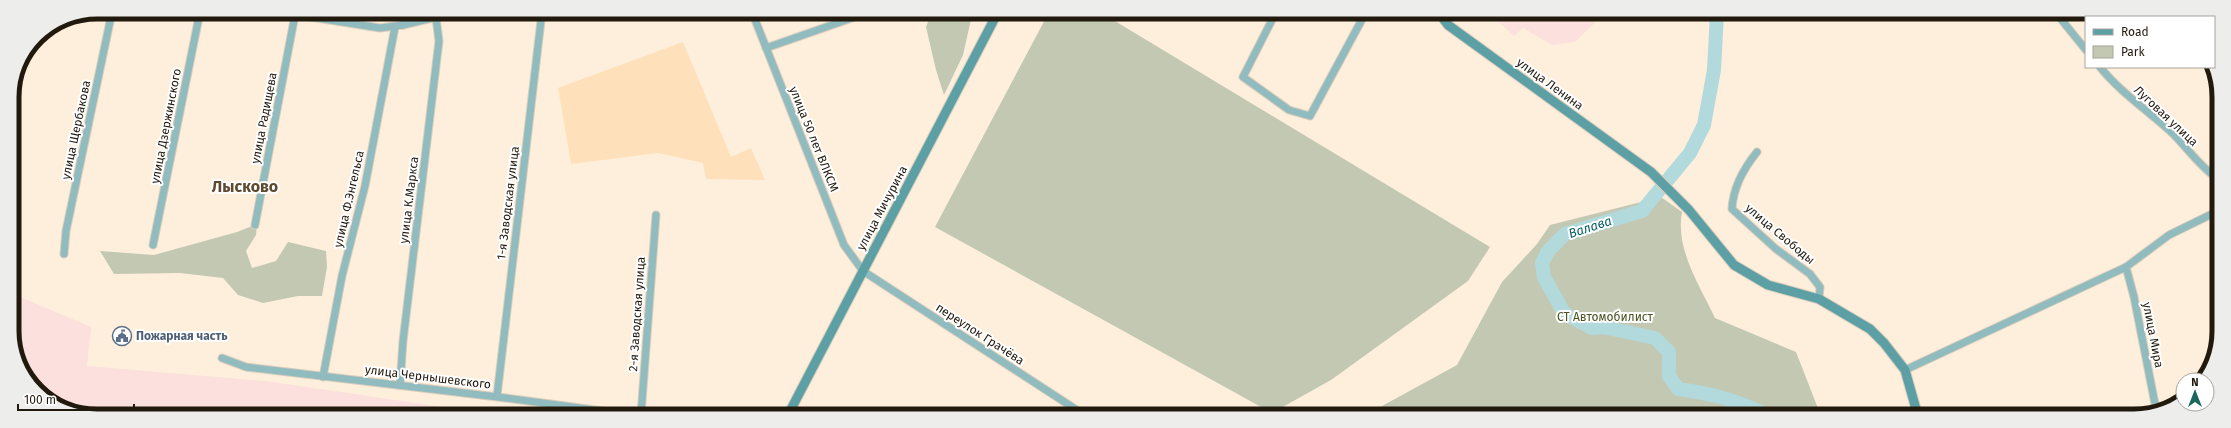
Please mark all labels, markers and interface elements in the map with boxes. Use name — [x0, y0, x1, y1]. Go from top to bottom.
legend — [2085, 16, 2215, 68]
text: Road — [2121, 25, 2149, 39]
text: Park — [2121, 45, 2145, 59]
street label: улица Ленина — [1514, 55, 1586, 113]
street label: улица Дзержинского — [148, 67, 184, 185]
street label: улица Радищева — [248, 71, 280, 165]
street label: улица Щербакова — [59, 79, 93, 181]
street label: Луговая улица — [2131, 83, 2201, 149]
street label: улица 50 лет ВЛКСМ — [786, 84, 842, 194]
street label: 1-я Заводская улица — [494, 145, 522, 261]
street label: улица Ф.Энгельса — [331, 149, 367, 249]
street label: улица К.Маркса — [397, 156, 421, 244]
street label: улица Мичурина — [854, 163, 910, 253]
district label: Лысково — [212, 177, 278, 196]
street label: улица Свободы — [1742, 201, 1818, 267]
water label: Валава — [1567, 213, 1613, 241]
street label: 2-я Заводская улица — [626, 256, 648, 372]
street label: переулок Грачёва — [933, 300, 1027, 368]
street label: улица Мира — [2140, 301, 2166, 369]
park label: СТ Автомобилист — [1557, 310, 1654, 324]
public building icon: Пожарная часть — [111, 325, 133, 347]
place label: Пожарная часть — [136, 329, 228, 343]
street label: улица Чернышевского — [364, 362, 492, 392]
north arrow — [2175, 372, 2215, 412]
text: N — [2191, 376, 2199, 389]
scale bar — [18, 386, 134, 412]
text: 100 m — [24, 393, 56, 407]

